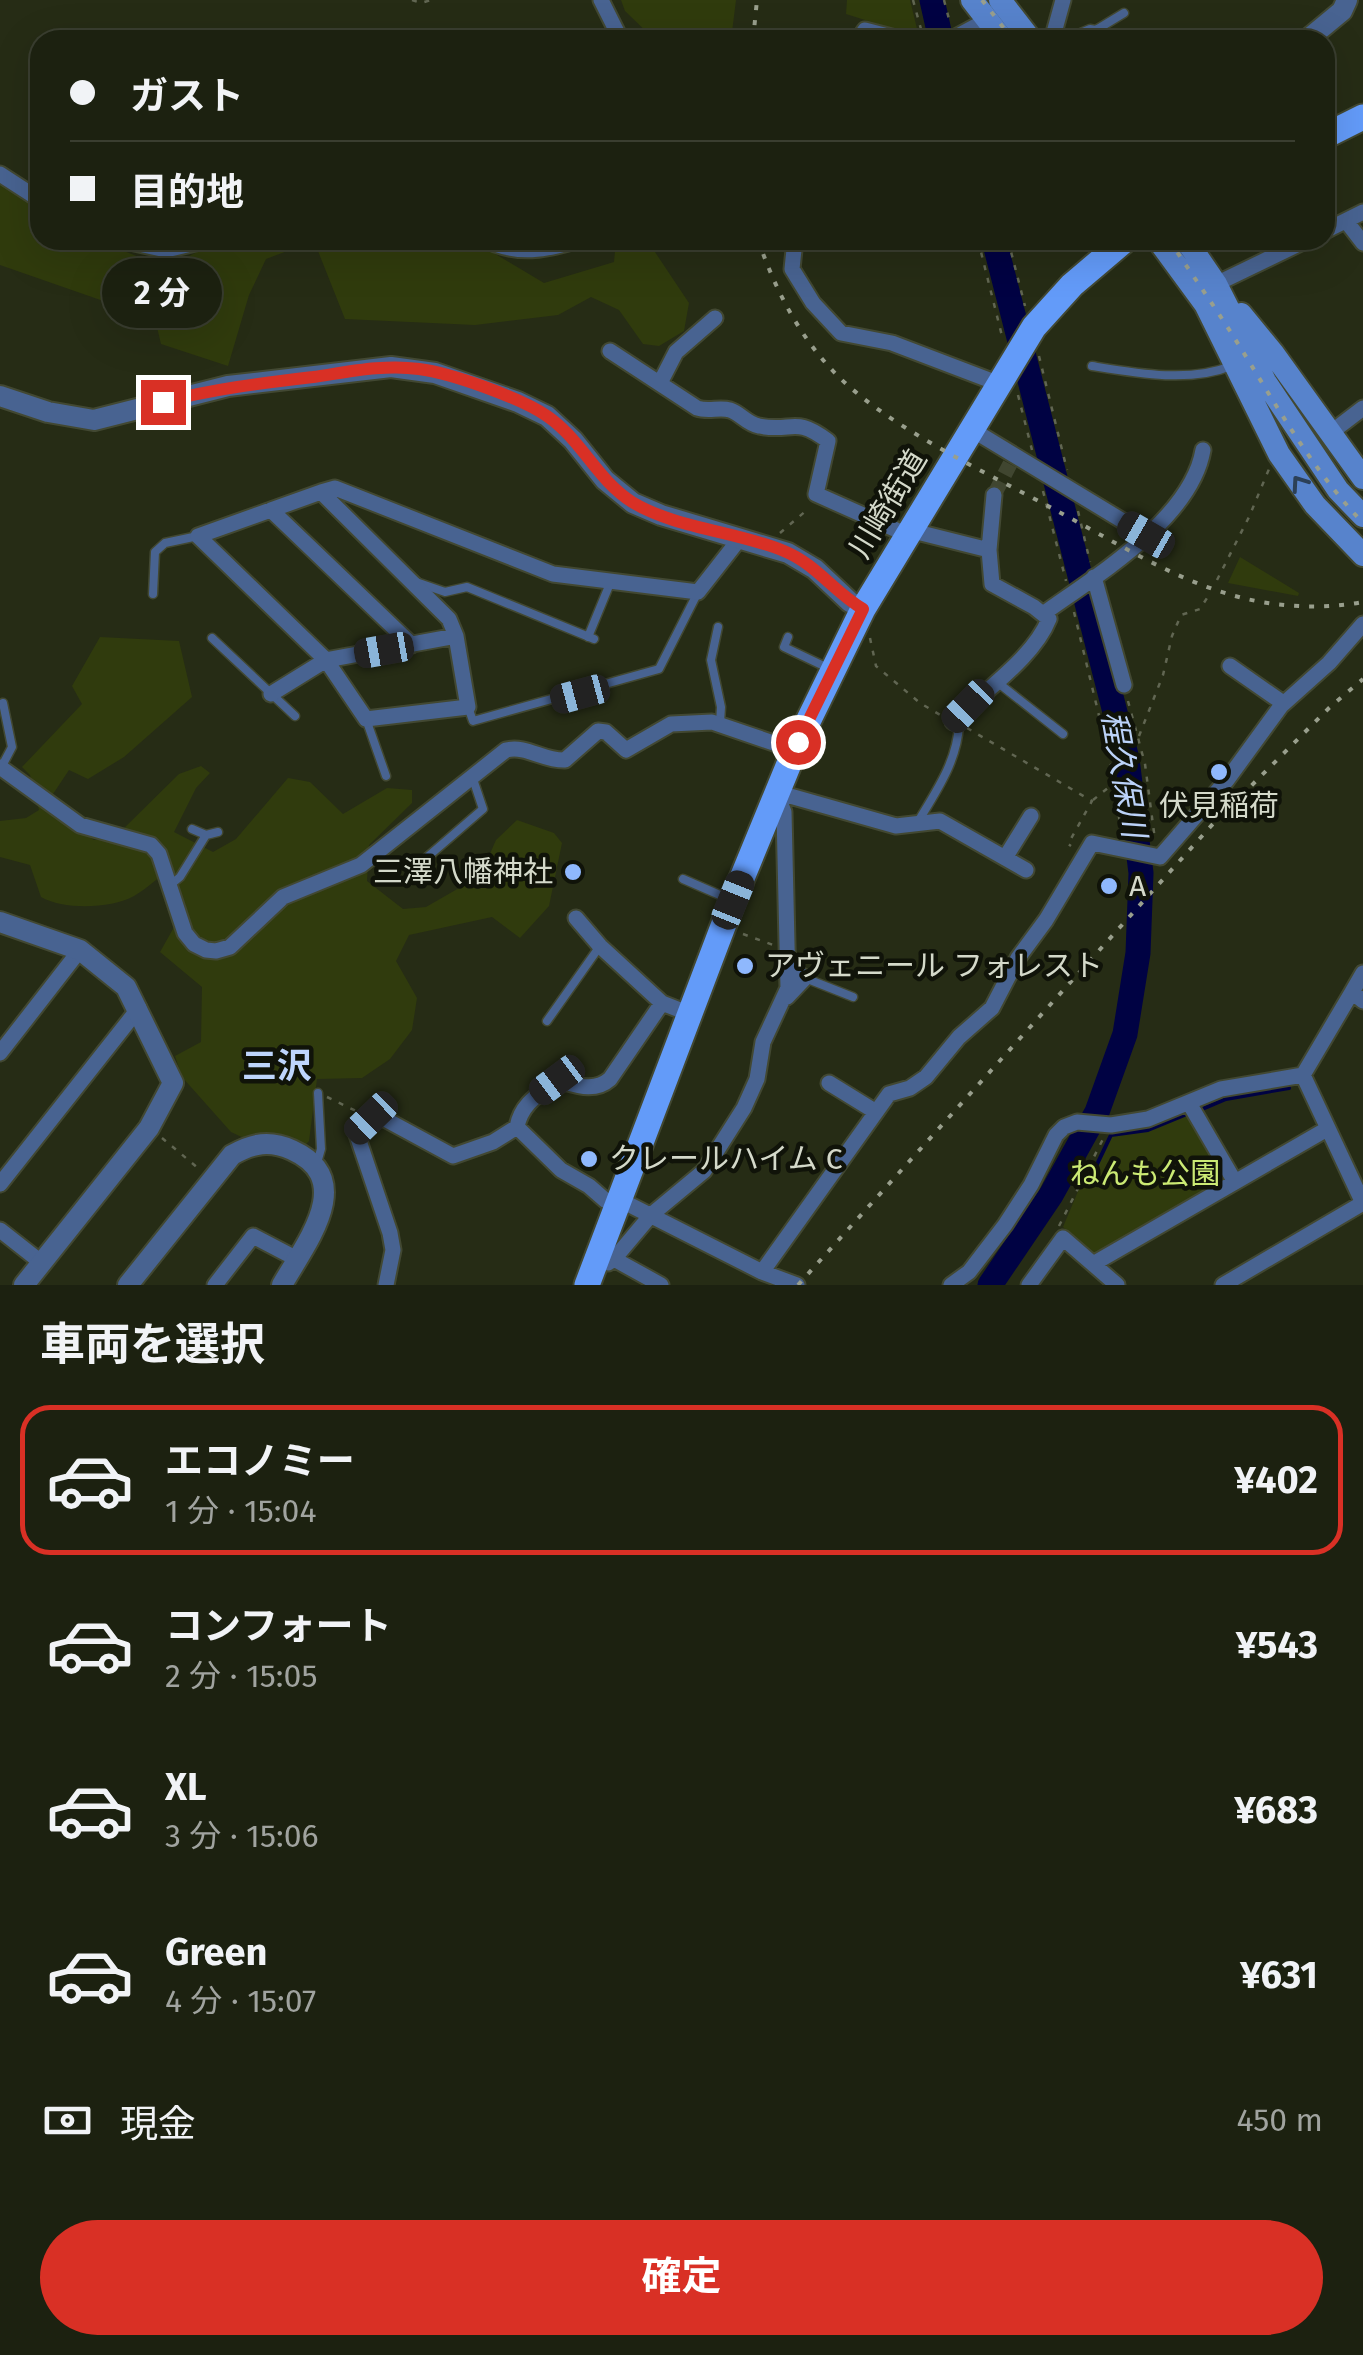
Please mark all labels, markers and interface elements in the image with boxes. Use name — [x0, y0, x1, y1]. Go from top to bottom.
text: ガスト — [130, 73, 244, 119]
text: 目的地 — [130, 169, 244, 215]
callout: 2 分 — [103, 257, 223, 327]
text: 2 分 — [134, 274, 190, 312]
route end — [141, 380, 186, 425]
street label: 川崎街道 — [842, 443, 934, 565]
one-way arrow — [1293, 475, 1311, 494]
car — [1113, 507, 1179, 563]
car — [352, 630, 416, 670]
car — [547, 672, 613, 716]
car — [936, 674, 1000, 738]
water label: 程久保川 — [1094, 708, 1154, 843]
route start — [776, 720, 821, 765]
marker: 伏見稲荷 — [1208, 761, 1230, 783]
place label: 伏見稲荷 — [1159, 788, 1279, 824]
place label: 三澤八幡神社 — [373, 854, 553, 890]
marker: 三澤八幡神社 — [562, 861, 584, 883]
car — [708, 867, 758, 933]
place label: A — [1129, 868, 1147, 904]
marker: A — [1098, 875, 1120, 897]
place label: アヴェニール フォレスト — [765, 948, 1103, 984]
marker: アヴェニール フォレスト — [734, 955, 756, 977]
district label: 三沢 — [242, 1045, 312, 1087]
car — [524, 1050, 590, 1110]
car — [339, 1086, 403, 1150]
place label: クレールハイム C — [609, 1141, 843, 1177]
marker: クレールハイム C — [578, 1148, 600, 1170]
park label: ねんも公園 — [1070, 1156, 1220, 1192]
text: 車両を選択 — [40, 1318, 265, 1372]
icon: car — [45, 1435, 135, 1525]
text: エコノミー — [165, 1438, 355, 1484]
text: ¥402 — [1234, 1457, 1318, 1503]
text: 1 分 · 15:04 — [165, 1492, 316, 1530]
icon: car — [45, 1600, 135, 1690]
text: コンフォート — [165, 1603, 392, 1649]
text: ¥543 — [1236, 1622, 1318, 1668]
text: 2 分 · 15:05 — [165, 1657, 317, 1695]
text: XL — [165, 1764, 207, 1810]
icon: car — [45, 1765, 135, 1855]
text: ¥683 — [1234, 1787, 1318, 1833]
text: 3 分 · 15:06 — [165, 1817, 319, 1855]
text: Green — [165, 1929, 268, 1975]
icon: car — [45, 1930, 135, 2020]
text: ¥631 — [1240, 1952, 1318, 1998]
text: 4 分 · 15:07 — [165, 1982, 316, 2020]
icon: cash — [40, 2093, 95, 2148]
text: 現金 — [120, 2101, 196, 2147]
text: 450 m — [1237, 2101, 1323, 2139]
button: 確定 — [40, 2220, 1323, 2335]

